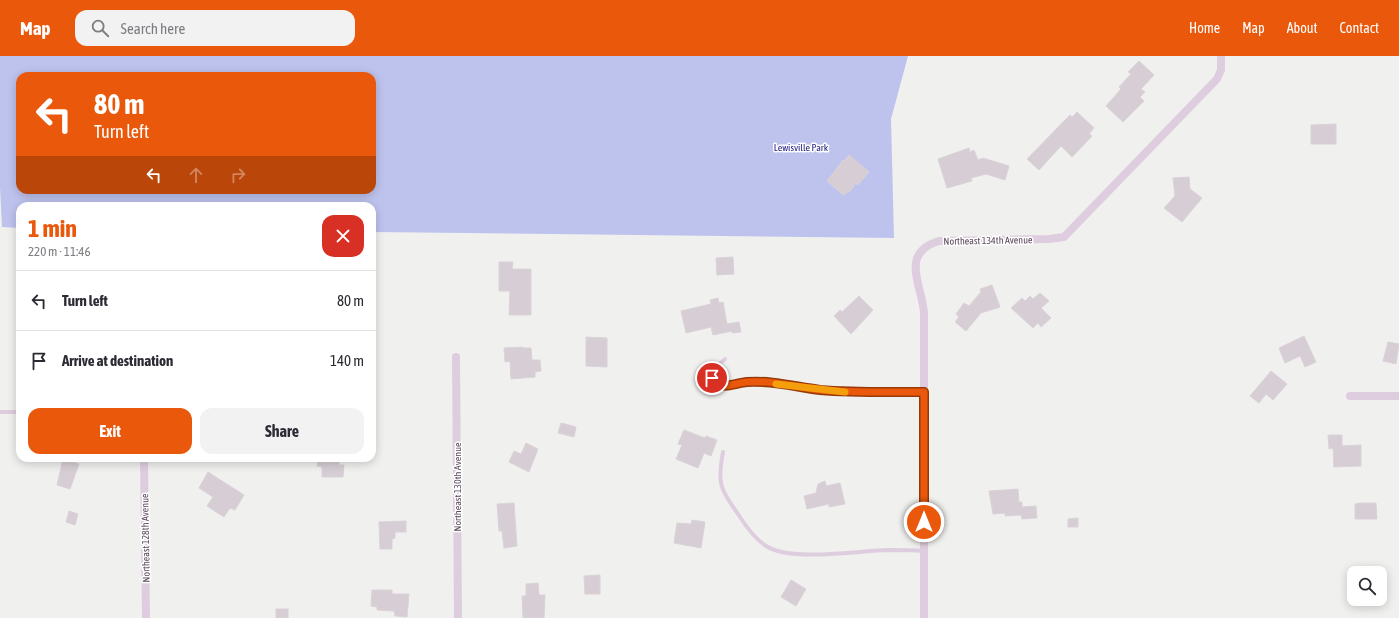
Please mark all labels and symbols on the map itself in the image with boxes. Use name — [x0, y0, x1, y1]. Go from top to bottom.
park label: Lewisville Park — [774, 142, 829, 153]
street label: Northeast 134th Avenue — [943, 234, 1033, 247]
pin — [695, 361, 729, 395]
street label: Northeast 130th Avenue — [452, 442, 463, 532]
street label: Northeast 128th Avenue — [139, 493, 152, 583]
position arrow — [903, 501, 945, 543]

